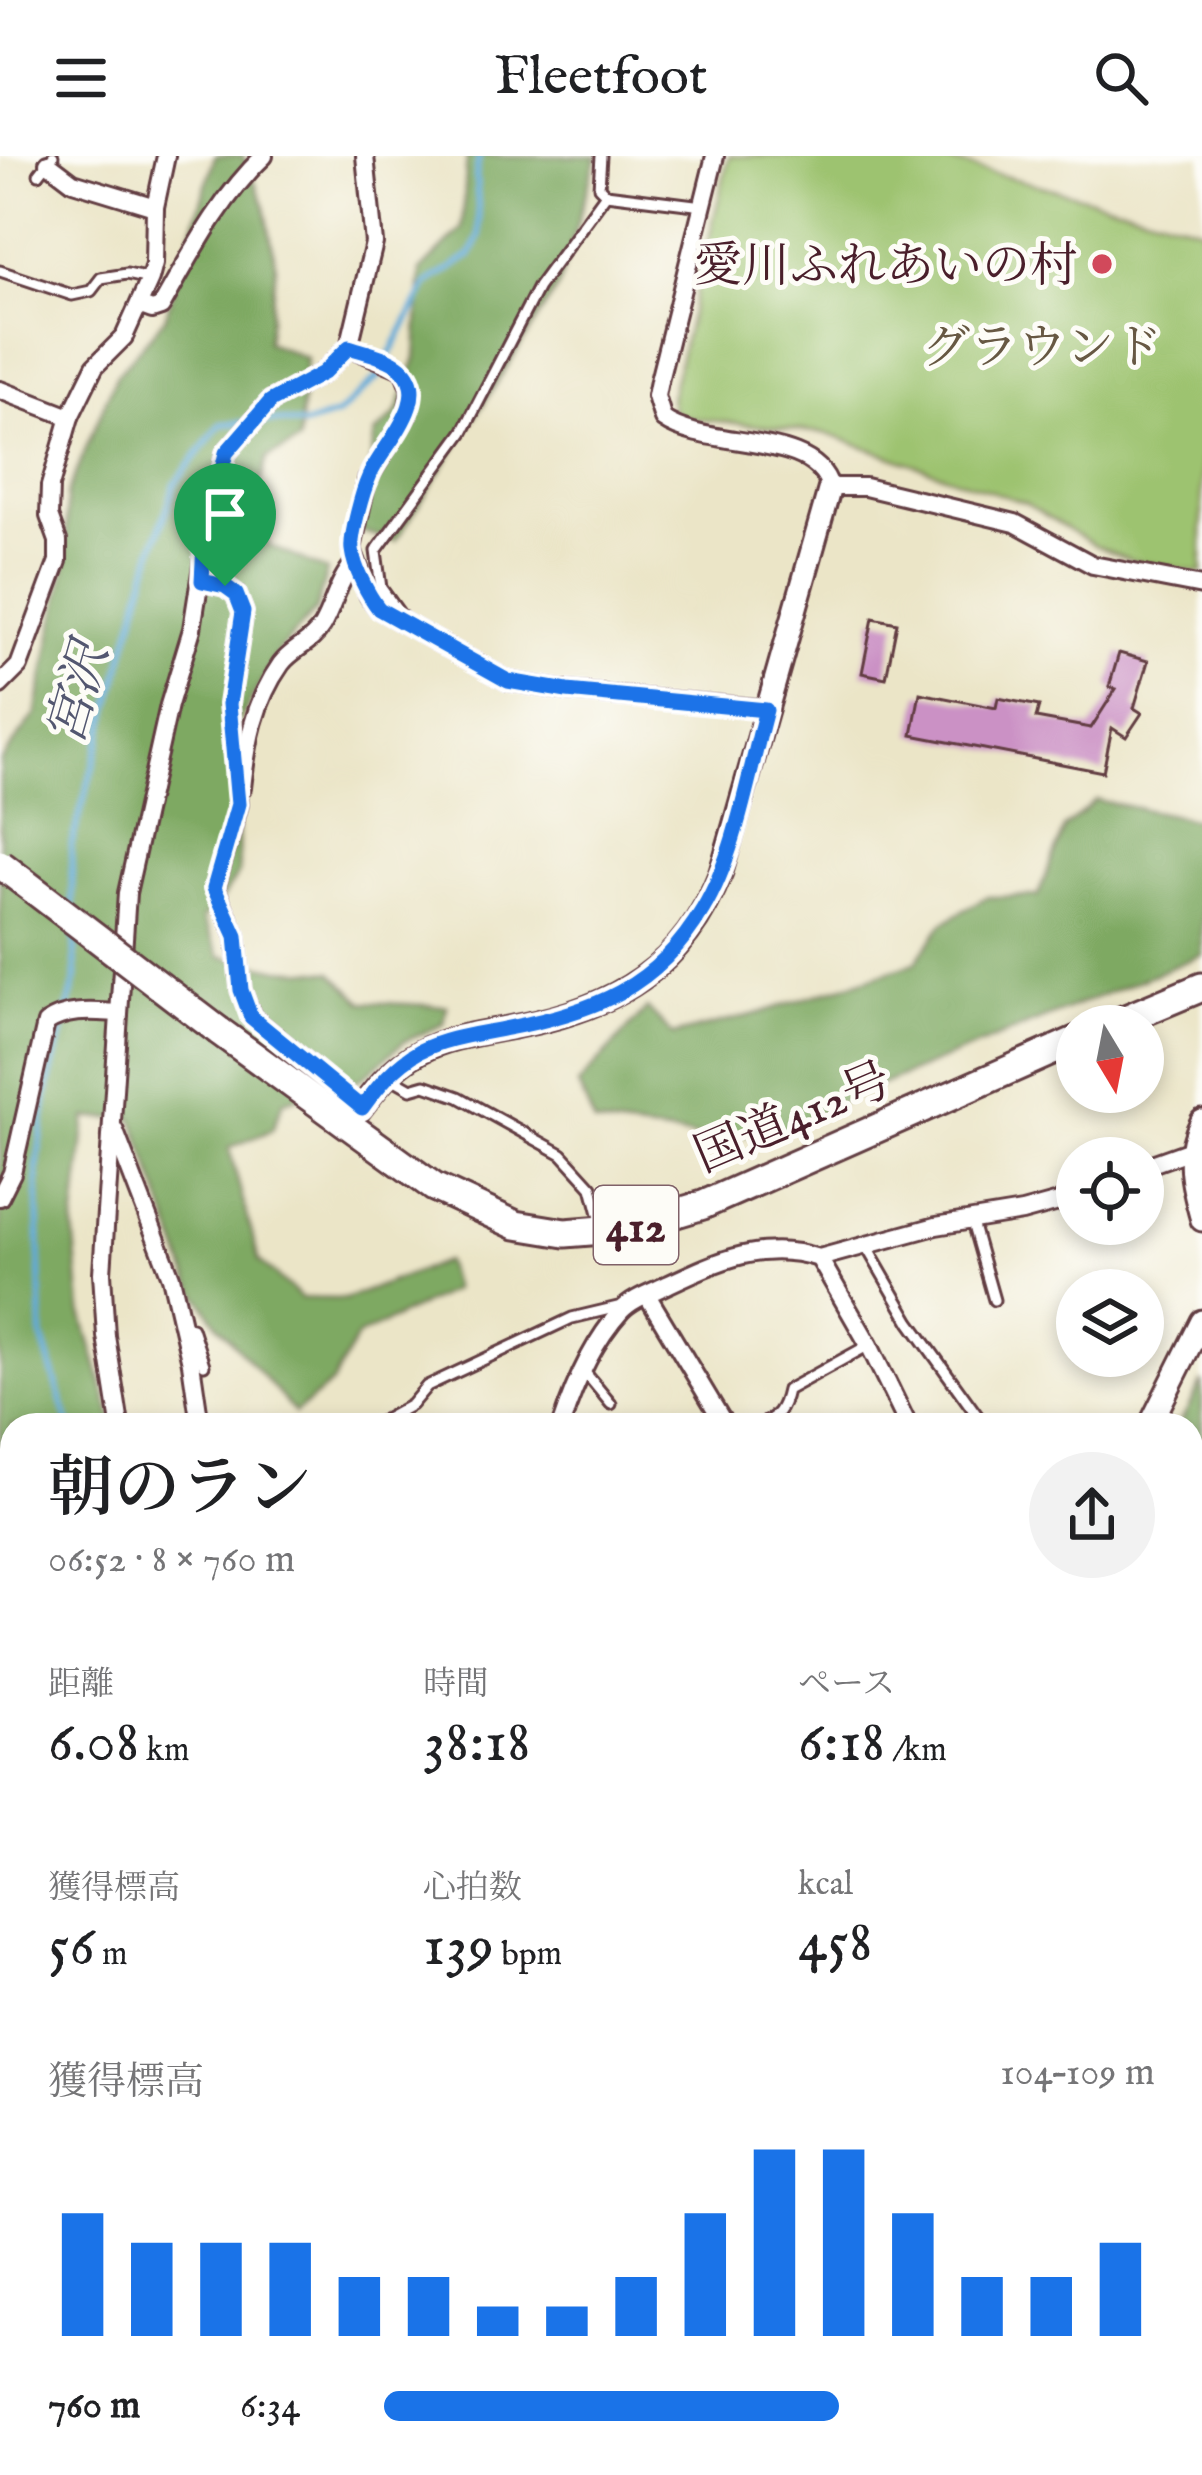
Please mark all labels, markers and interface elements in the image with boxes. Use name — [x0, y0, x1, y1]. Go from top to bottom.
text: Fleetfoot — [495, 44, 707, 113]
icon: menu — [48, 45, 114, 111]
icon: search — [1088, 45, 1154, 111]
place label: 愛川ふれあいの村 — [694, 238, 1078, 298]
marker: 愛川ふれあいの村 — [1089, 251, 1115, 277]
park label: グラウンド — [922, 320, 1162, 380]
pin — [174, 463, 276, 586]
icon: arrive — [192, 481, 258, 547]
water label: 宮沢 — [35, 630, 127, 752]
north arrow — [1056, 1005, 1164, 1113]
map controls — [1056, 1005, 1164, 1377]
street label: 国道412号 — [686, 1051, 901, 1188]
button: locate — [1056, 1137, 1164, 1245]
road number: 412 — [594, 1186, 678, 1264]
button: layers — [1056, 1269, 1164, 1377]
text: 朝のラン — [48, 1449, 312, 1533]
button: share — [1029, 1452, 1155, 1578]
text: 06:52 · 8 × 760 m — [48, 1536, 295, 1585]
text: 距離 — [48, 1664, 114, 1706]
text: 時間 — [423, 1664, 489, 1706]
text: ペース — [798, 1664, 895, 1706]
text: 6.08 — [48, 1706, 139, 1782]
text: 38:18 — [423, 1706, 531, 1782]
text: 6:18 — [798, 1706, 885, 1782]
text: km — [139, 1730, 190, 1772]
text: /km — [885, 1730, 947, 1772]
text: kcal — [798, 1864, 853, 1906]
text: 獲得標高 — [48, 1868, 180, 1910]
text: 心拍数 — [423, 1868, 522, 1910]
text: 458 — [798, 1906, 872, 1982]
text: 56 — [48, 1910, 95, 1986]
text: 139 — [423, 1910, 494, 1986]
text: m — [95, 1934, 128, 1976]
text: bpm — [494, 1934, 562, 1976]
text: 104–109 m — [1000, 2049, 1155, 2098]
text: 獲得標高 — [48, 2059, 204, 2108]
text: 760 m — [48, 2382, 141, 2431]
text: 6:34 — [240, 2382, 300, 2431]

